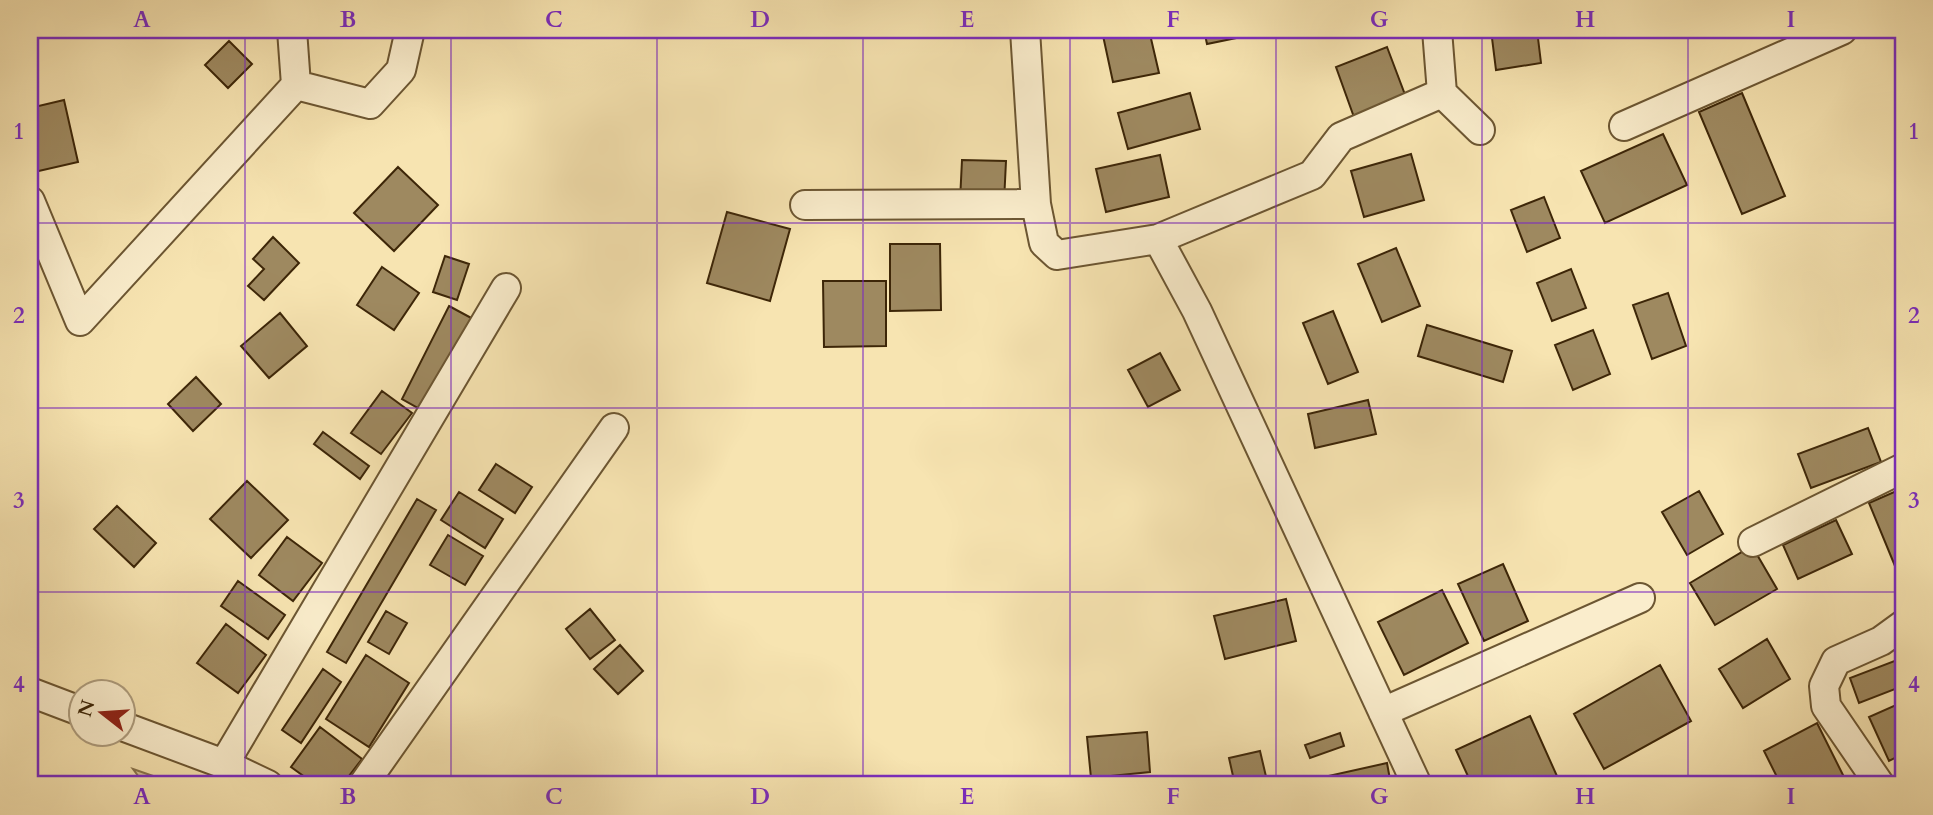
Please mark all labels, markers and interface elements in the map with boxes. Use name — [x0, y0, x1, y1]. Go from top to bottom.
text: A — [133, 4, 151, 35]
text: B — [340, 4, 356, 35]
text: C — [545, 4, 563, 35]
text: D — [750, 4, 770, 35]
text: E — [960, 4, 974, 35]
text: F — [1166, 4, 1180, 35]
text: G — [1370, 4, 1389, 35]
text: H — [1575, 4, 1595, 35]
text: I — [1787, 4, 1795, 35]
text: 1 — [13, 116, 25, 147]
text: 1 — [1908, 116, 1920, 147]
text: 2 — [13, 300, 25, 331]
text: 2 — [1908, 300, 1920, 331]
text: 3 — [13, 485, 25, 516]
text: 3 — [1908, 485, 1920, 516]
text: 4 — [13, 669, 25, 700]
text: 4 — [1908, 669, 1920, 700]
north arrow — [66, 678, 136, 748]
text: N — [72, 696, 102, 720]
text: A — [133, 781, 151, 812]
text: B — [340, 781, 356, 812]
text: C — [545, 781, 563, 812]
text: D — [750, 781, 770, 812]
text: E — [960, 781, 974, 812]
text: F — [1166, 781, 1180, 812]
text: G — [1370, 781, 1389, 812]
text: H — [1575, 781, 1595, 812]
text: I — [1787, 781, 1795, 812]

